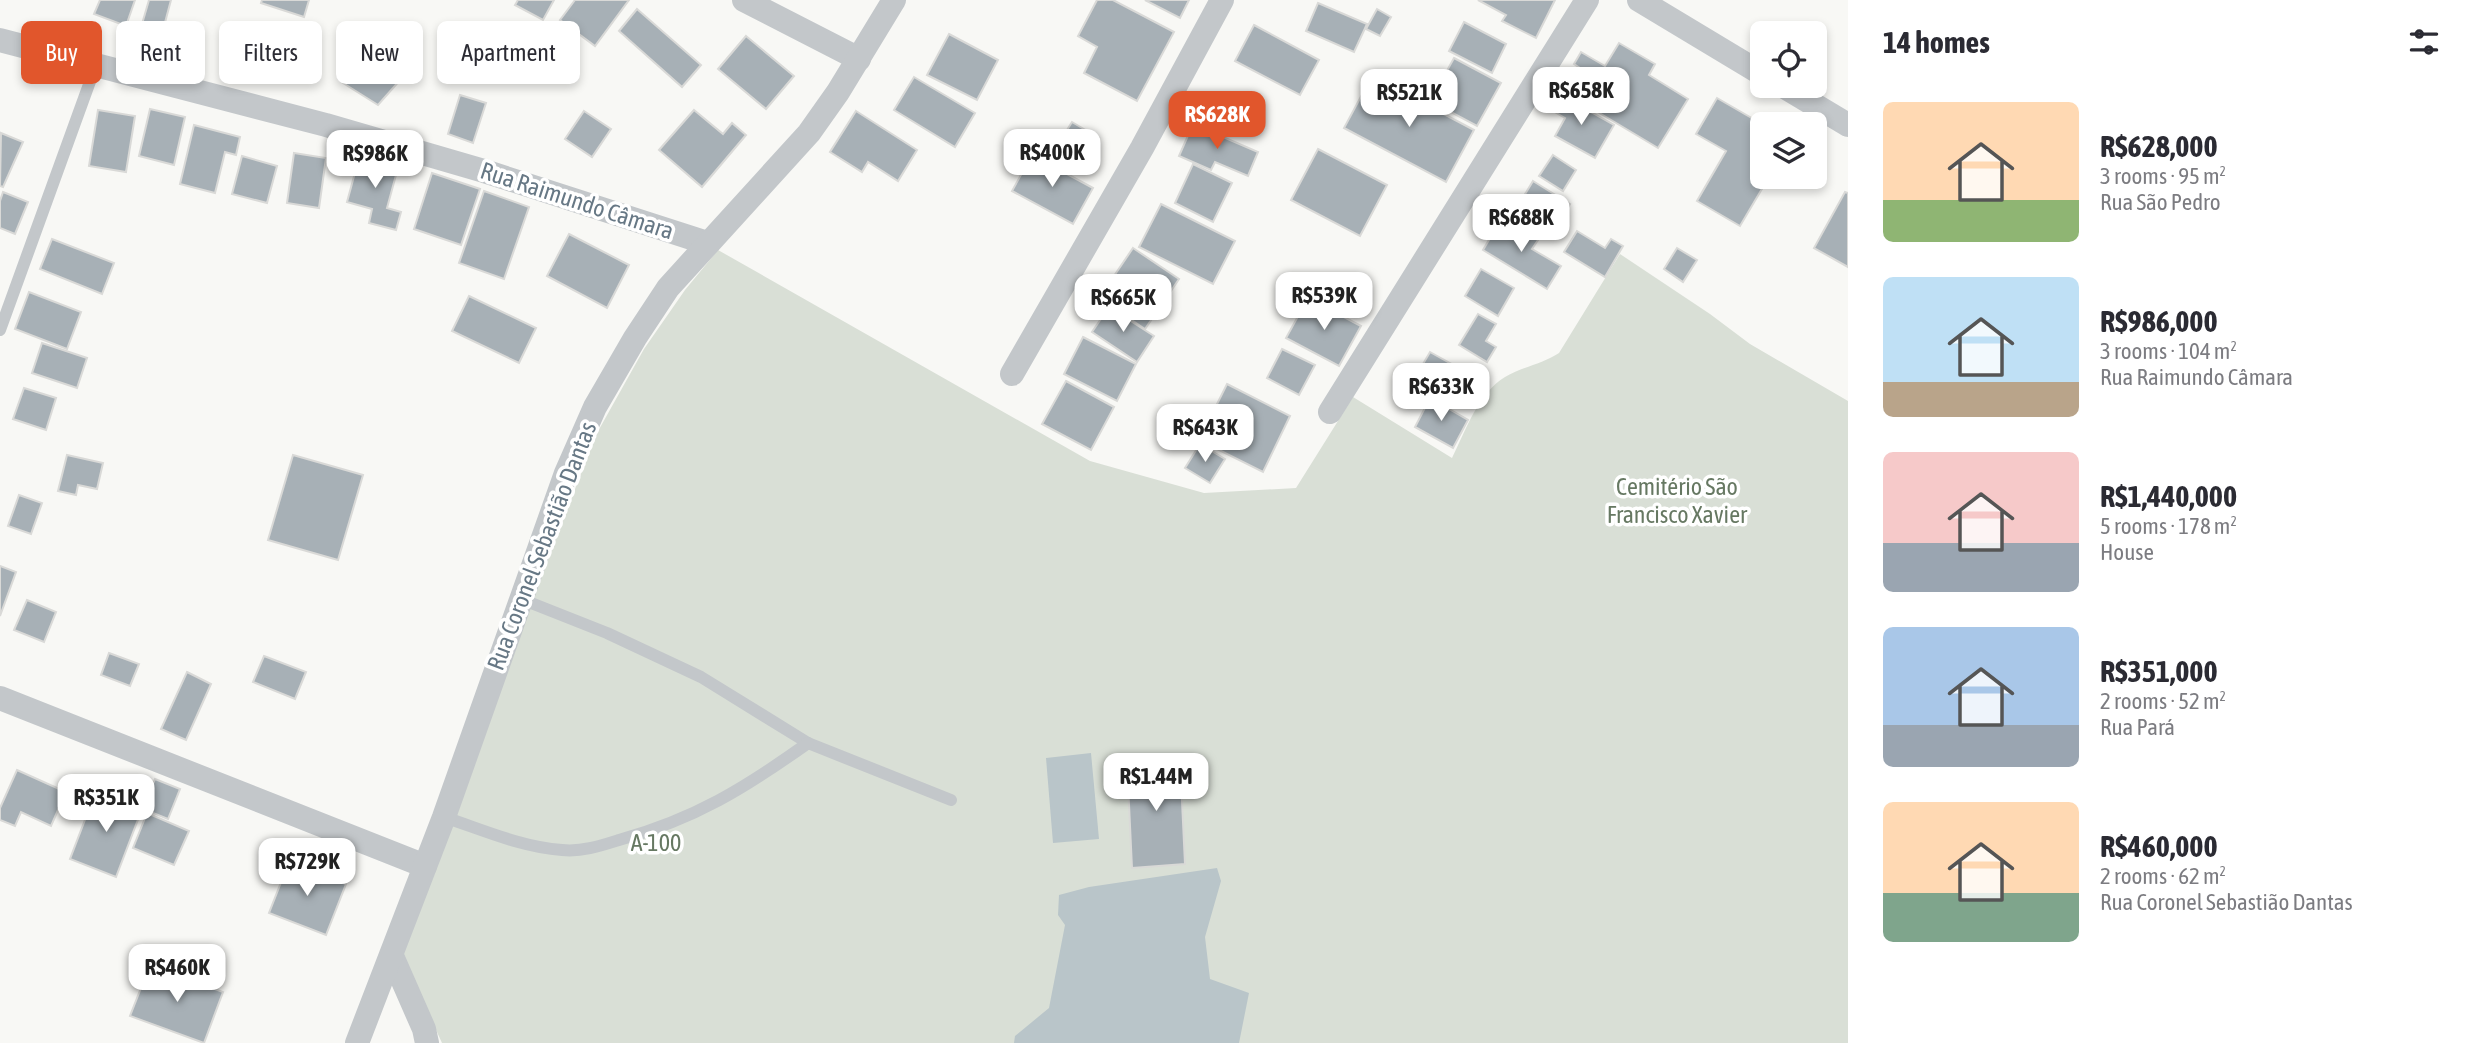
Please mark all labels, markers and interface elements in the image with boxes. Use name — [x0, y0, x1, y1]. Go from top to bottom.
chip: Buy — [21, 21, 102, 84]
chip: Rent — [116, 21, 205, 84]
chip: Filters — [219, 21, 322, 84]
chip: New — [336, 21, 423, 84]
chip: Apartment — [437, 21, 580, 84]
map controls — [1750, 21, 1827, 189]
button: locate — [1750, 21, 1827, 98]
icon: filters — [2405, 23, 2443, 61]
text: 14 homes — [1883, 25, 1990, 59]
pin: R$658K — [1524, 68, 1638, 127]
pin: R$521K — [1352, 69, 1466, 129]
text: R$658K — [1549, 77, 1613, 103]
text: R$521K — [1377, 79, 1441, 105]
pin: R$628K — [1160, 92, 1274, 151]
text: R$628K — [1185, 101, 1249, 127]
button: layers — [1750, 112, 1827, 189]
text: R$628,000 — [2100, 129, 2218, 163]
pin: R$986K — [318, 130, 432, 190]
pin: R$400K — [995, 130, 1109, 189]
icon: home — [1939, 130, 2023, 214]
text: R$400K — [1020, 139, 1084, 165]
text: R$986K — [343, 140, 407, 166]
street label: Rua Raimundo Câmara — [477, 157, 677, 244]
text: 3 rooms · 95 m² — [2100, 163, 2226, 189]
text: Rua São Pedro — [2100, 189, 2221, 215]
pin: R$688K — [1464, 194, 1578, 254]
text: R$688K — [1489, 204, 1553, 230]
pin: R$539K — [1267, 272, 1381, 332]
pin: R$665K — [1066, 274, 1180, 334]
text: R$539K — [1292, 282, 1356, 308]
text: R$665K — [1091, 284, 1155, 310]
text: R$986,000 — [2100, 304, 2218, 338]
icon: home — [1939, 305, 2023, 389]
text: 3 rooms · 104 m² — [2100, 338, 2237, 364]
pin: R$633K — [1384, 364, 1498, 423]
text: Rua Raimundo Câmara — [2100, 364, 2293, 390]
text: R$633K — [1409, 373, 1473, 399]
pin: R$643K — [1148, 405, 1262, 464]
text: R$643K — [1173, 414, 1237, 440]
street label: Rua Coronel Sebastião Dantas — [482, 418, 601, 674]
park label: Cemitério São Francisco Xavier — [1607, 473, 1748, 528]
text: R$1,440,000 — [2100, 479, 2237, 513]
icon: home — [1939, 480, 2023, 564]
text: 5 rooms · 178 m² — [2100, 513, 2237, 539]
text: House — [2100, 539, 2154, 565]
text: R$351,000 — [2100, 654, 2218, 688]
icon: home — [1939, 655, 2023, 739]
text: 2 rooms · 52 m² — [2100, 688, 2226, 714]
text: Rua Pará — [2100, 714, 2175, 740]
pin: R$1.44M — [1091, 754, 1221, 813]
text: R$1.44M — [1119, 763, 1193, 789]
pin: R$351K — [49, 774, 163, 834]
text: R$351K — [74, 784, 138, 810]
park label: A-100 — [631, 829, 681, 856]
text: R$460,000 — [2100, 829, 2218, 863]
icon: home — [1939, 830, 2023, 914]
pin: R$729K — [250, 838, 364, 898]
text: R$729K — [275, 848, 339, 874]
text: 2 rooms · 62 m² — [2100, 863, 2226, 889]
text: Rua Coronel Sebastião Dantas — [2100, 889, 2353, 915]
pin: R$460K — [120, 944, 234, 1004]
text: R$460K — [145, 954, 209, 980]

